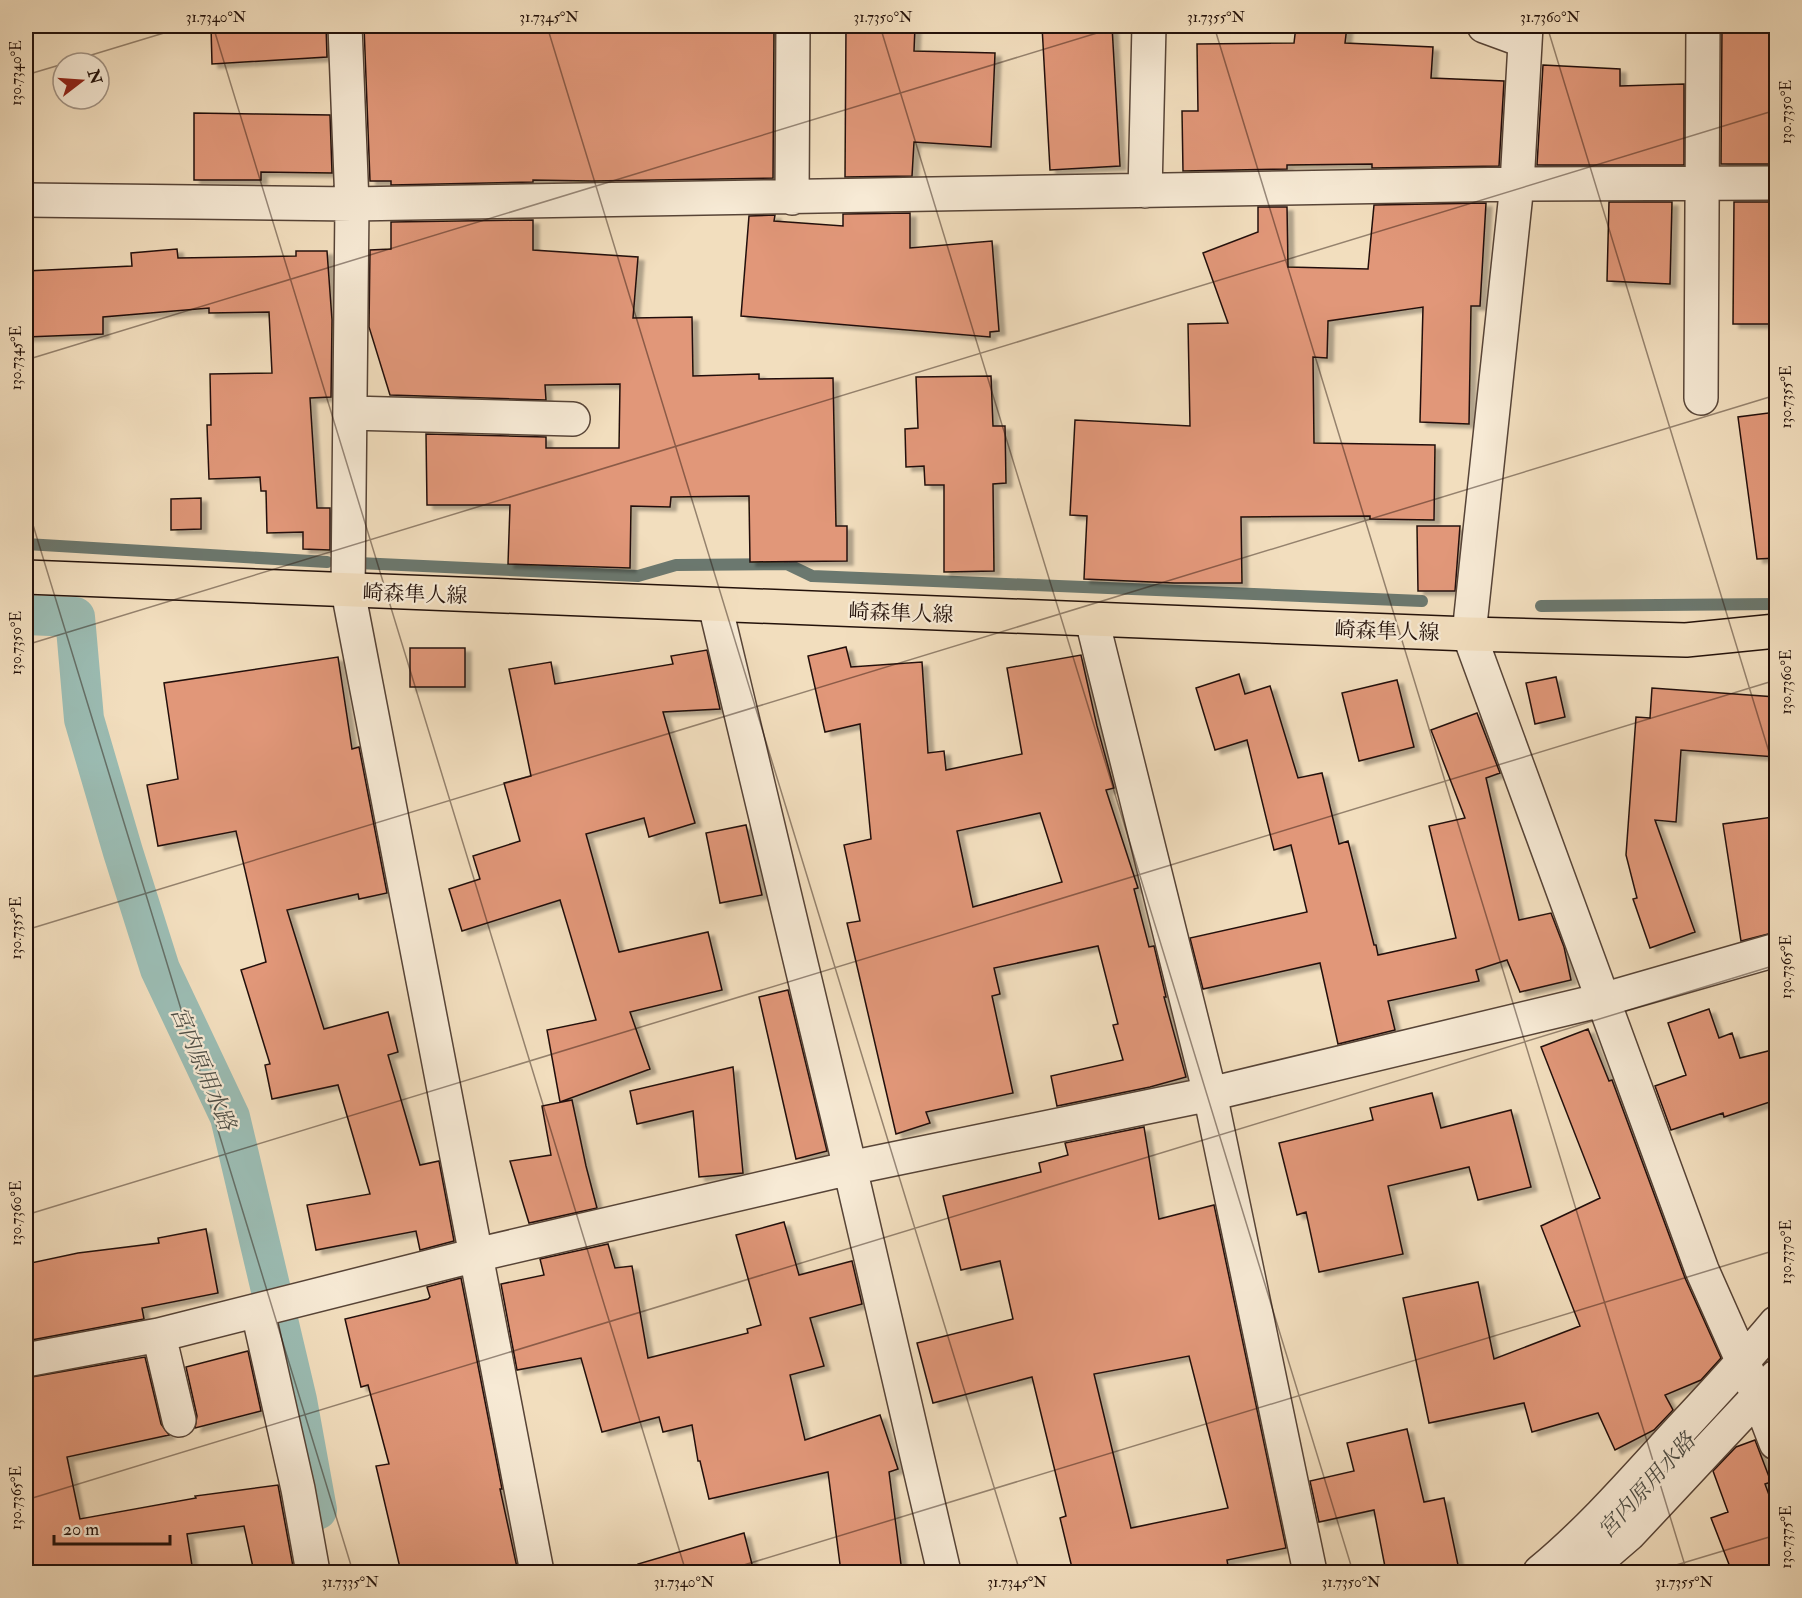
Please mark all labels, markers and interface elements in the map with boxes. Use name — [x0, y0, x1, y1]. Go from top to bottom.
text: 31.7340°N — [186, 8, 247, 27]
text: 31.7345°N — [519, 8, 579, 27]
text: 31.7350°N — [854, 8, 913, 27]
text: 31.7355°N — [1187, 8, 1246, 27]
text: 31.7360°N — [1520, 8, 1581, 27]
text: 130.7340°E — [7, 40, 26, 106]
north arrow — [51, 51, 111, 111]
text: N — [82, 66, 106, 87]
text: 130.7350°E — [1777, 80, 1796, 144]
text: 130.7345°E — [7, 326, 26, 390]
text: 130.7355°E — [1777, 365, 1796, 429]
street label: 崎森隼人線 — [362, 579, 468, 610]
street label: 崎森隼人線 — [848, 598, 954, 629]
text: 130.7350°E — [7, 611, 26, 675]
street label: 崎森隼人線 — [1334, 616, 1440, 647]
text: 130.7360°E — [1777, 649, 1796, 715]
text: 130.7355°E — [7, 896, 26, 960]
text: 130.7365°E — [1777, 935, 1796, 999]
water label: 宮内原用水路 — [164, 1002, 243, 1136]
text: 130.7360°E — [7, 1180, 26, 1246]
text: 130.7370°E — [1777, 1220, 1796, 1284]
water label: 宮内原用水路 — [1592, 1426, 1703, 1544]
text: 130.7365°E — [7, 1466, 26, 1530]
text: 130.7375°E — [1777, 1505, 1796, 1569]
scale bar — [54, 1508, 170, 1546]
text: 20 m — [63, 1518, 99, 1541]
text: 31.7335°N — [321, 1573, 379, 1592]
text: 31.7340°N — [654, 1573, 715, 1592]
text: 31.7345°N — [987, 1573, 1047, 1592]
text: 31.7350°N — [1322, 1573, 1381, 1592]
text: 31.7355°N — [1655, 1573, 1714, 1592]

